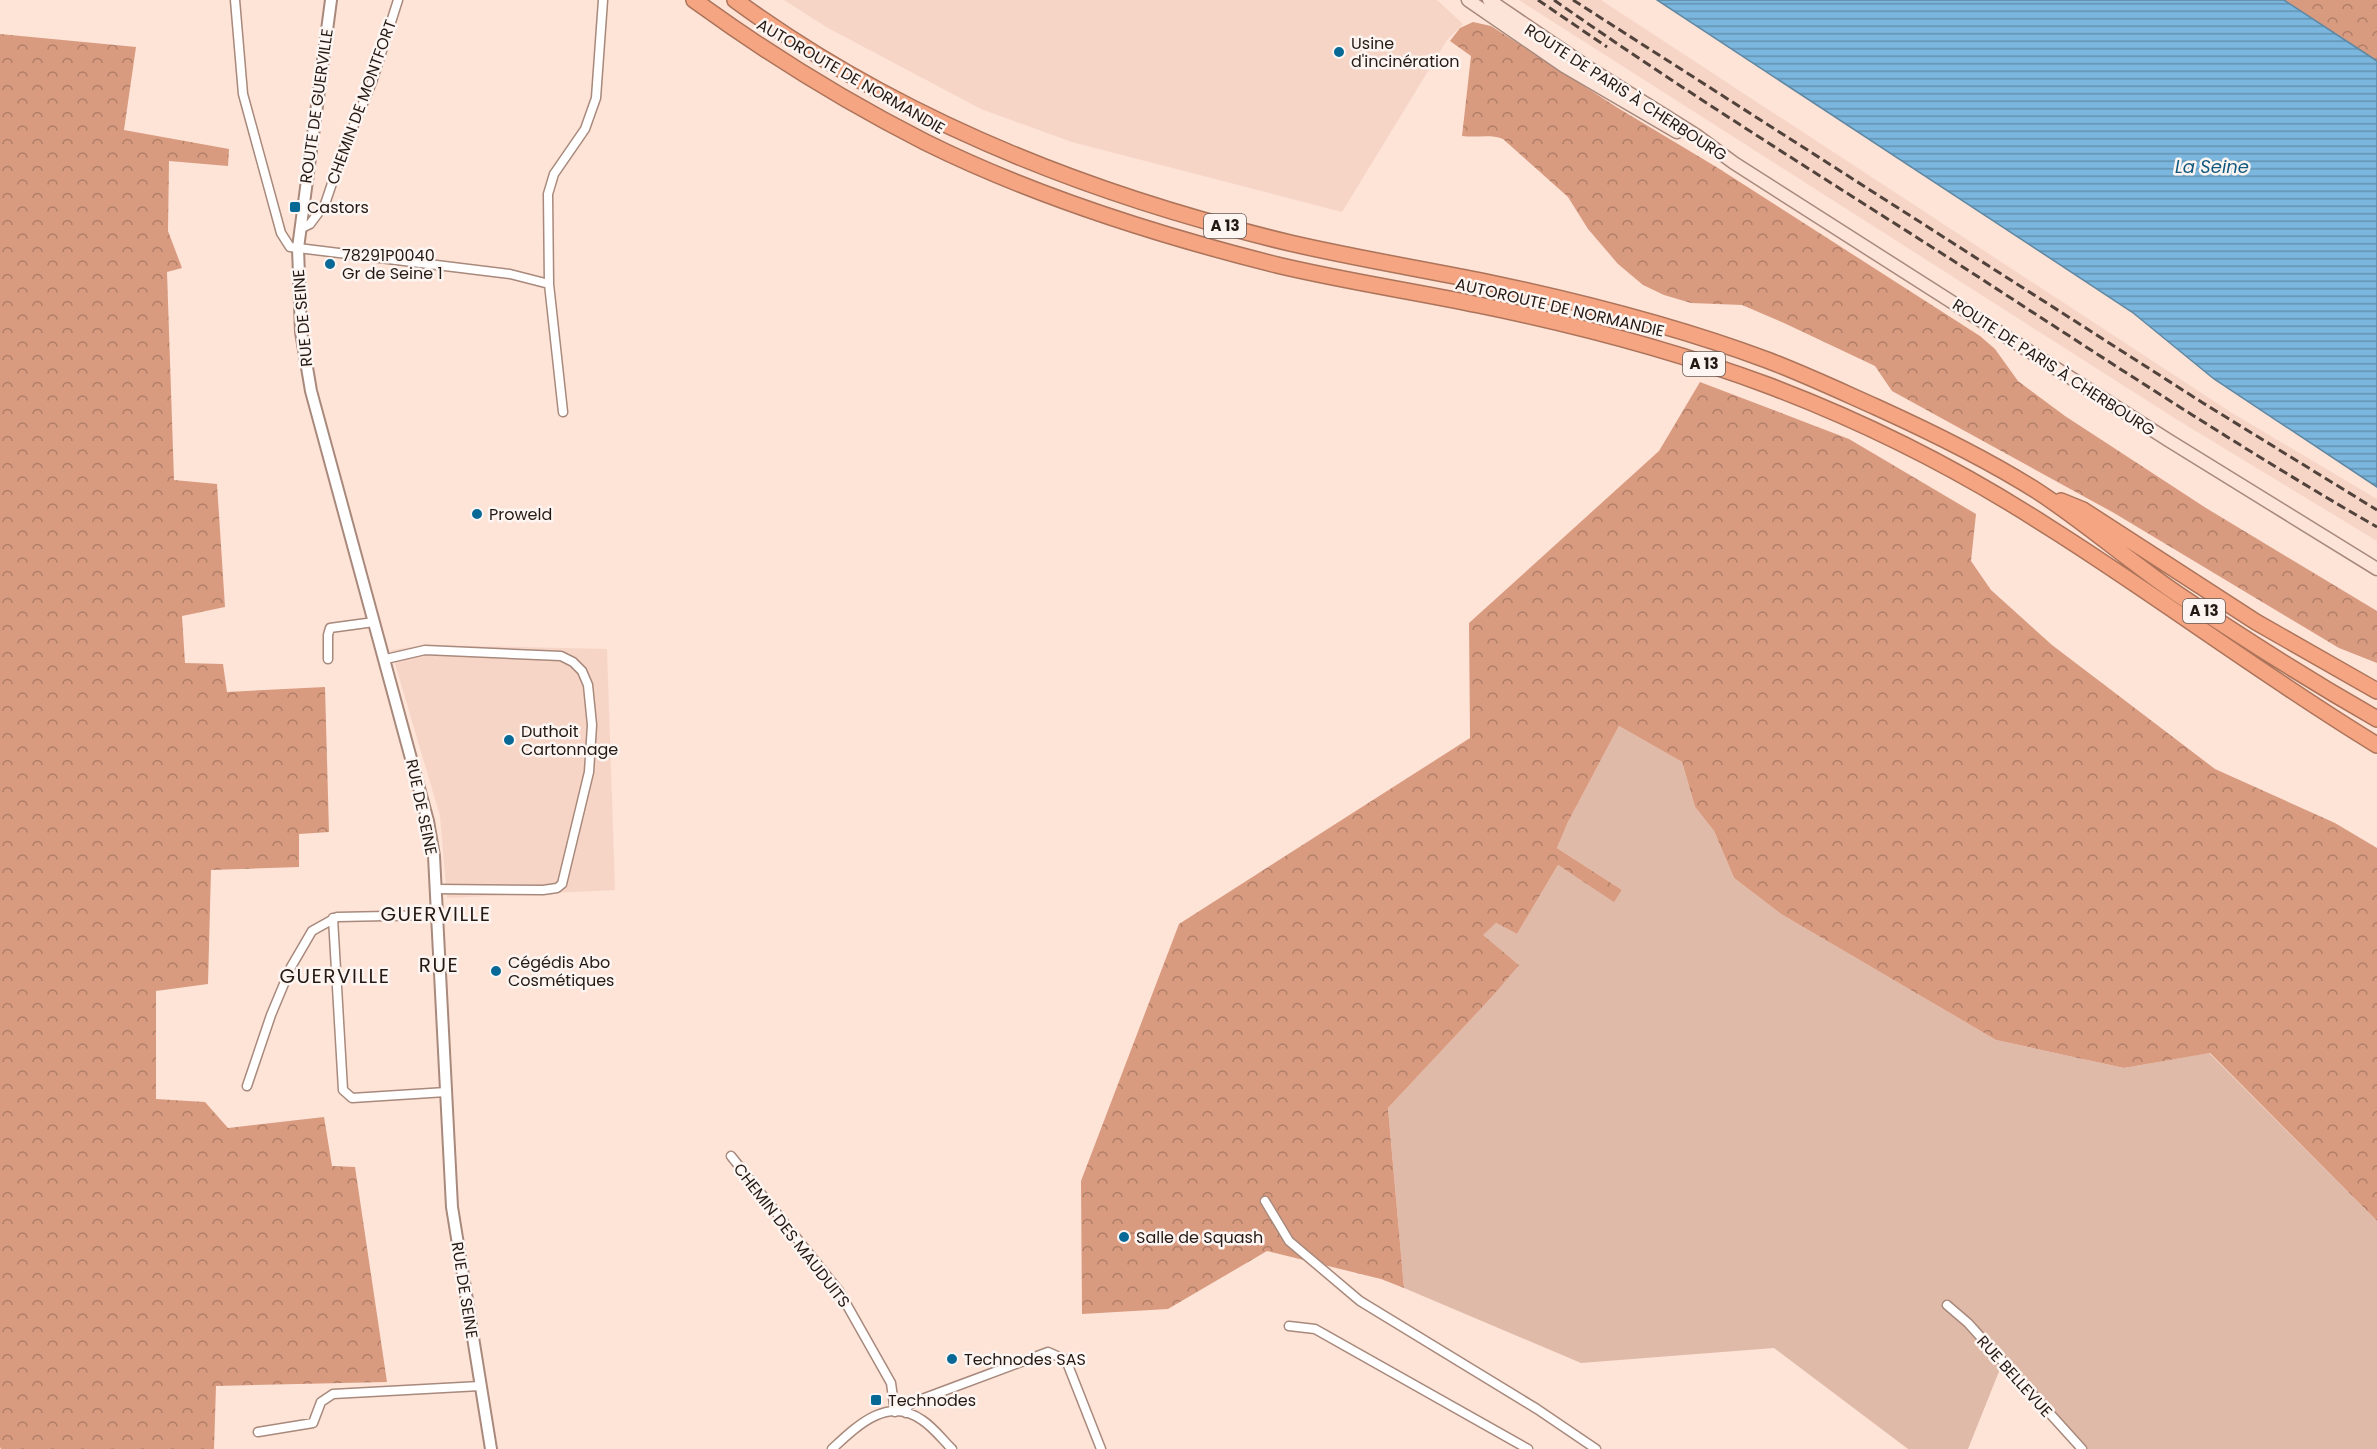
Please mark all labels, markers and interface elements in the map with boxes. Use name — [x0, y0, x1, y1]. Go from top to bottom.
street label: AUTOROUTE DE NORMANDIE — [752, 13, 949, 140]
street label: CHEMIN DE MONTFORT — [321, 16, 402, 188]
street label: ROUTE DE PARIS À CHERBOURG — [1520, 18, 1731, 167]
street label: ROUTE DE GUERVILLE — [294, 27, 339, 185]
place label: Usine d'incinération — [1351, 32, 1459, 73]
marker: Usine d'incinération — [1332, 45, 1346, 59]
water label: La Seine — [2175, 154, 2249, 179]
place label: Castors — [307, 196, 369, 219]
marker: Castors — [288, 200, 302, 214]
road number: A 13 — [1204, 214, 1246, 238]
place label: 78291P0040 Gr de Seine 1 — [342, 244, 443, 285]
marker: 78291P0040 Gr de Seine 1 — [323, 257, 337, 271]
street label: RUE DE SEINE — [287, 268, 318, 368]
street label: AUTOROUTE DE NORMANDIE — [1453, 272, 1667, 343]
street label: ROUTE DE PARIS À CHERBOURG — [1948, 293, 2159, 442]
road number: A 13 — [1683, 352, 1725, 376]
place label: Proweld — [489, 503, 552, 526]
marker: Proweld — [470, 507, 484, 521]
road number: A 13 — [2183, 599, 2225, 623]
place label: Duthoit Cartonnage — [521, 720, 618, 761]
marker: Duthoit Cartonnage — [502, 733, 516, 747]
street label: RUE DE SEINE — [400, 757, 443, 857]
district label: GUERVILLE — [381, 900, 491, 928]
district label: RUE — [419, 951, 459, 979]
place label: Cégédis Abo Cosmétiques — [508, 951, 614, 992]
district label: GUERVILLE — [280, 962, 390, 990]
marker: Cégédis Abo Cosmétiques — [489, 964, 503, 978]
street label: CHEMIN DES MAUDUITS — [728, 1158, 855, 1312]
place label: Salle de Squash — [1136, 1226, 1263, 1249]
marker: Salle de Squash — [1117, 1230, 1131, 1244]
street label: RUE DE SEINE — [445, 1240, 484, 1340]
street label: RUE BELLEVUE — [1972, 1330, 2058, 1422]
place label: Technodes SAS — [964, 1348, 1086, 1371]
marker: Technodes SAS — [945, 1352, 959, 1366]
place label: Technodes — [888, 1389, 976, 1412]
marker: Technodes — [869, 1393, 883, 1407]

